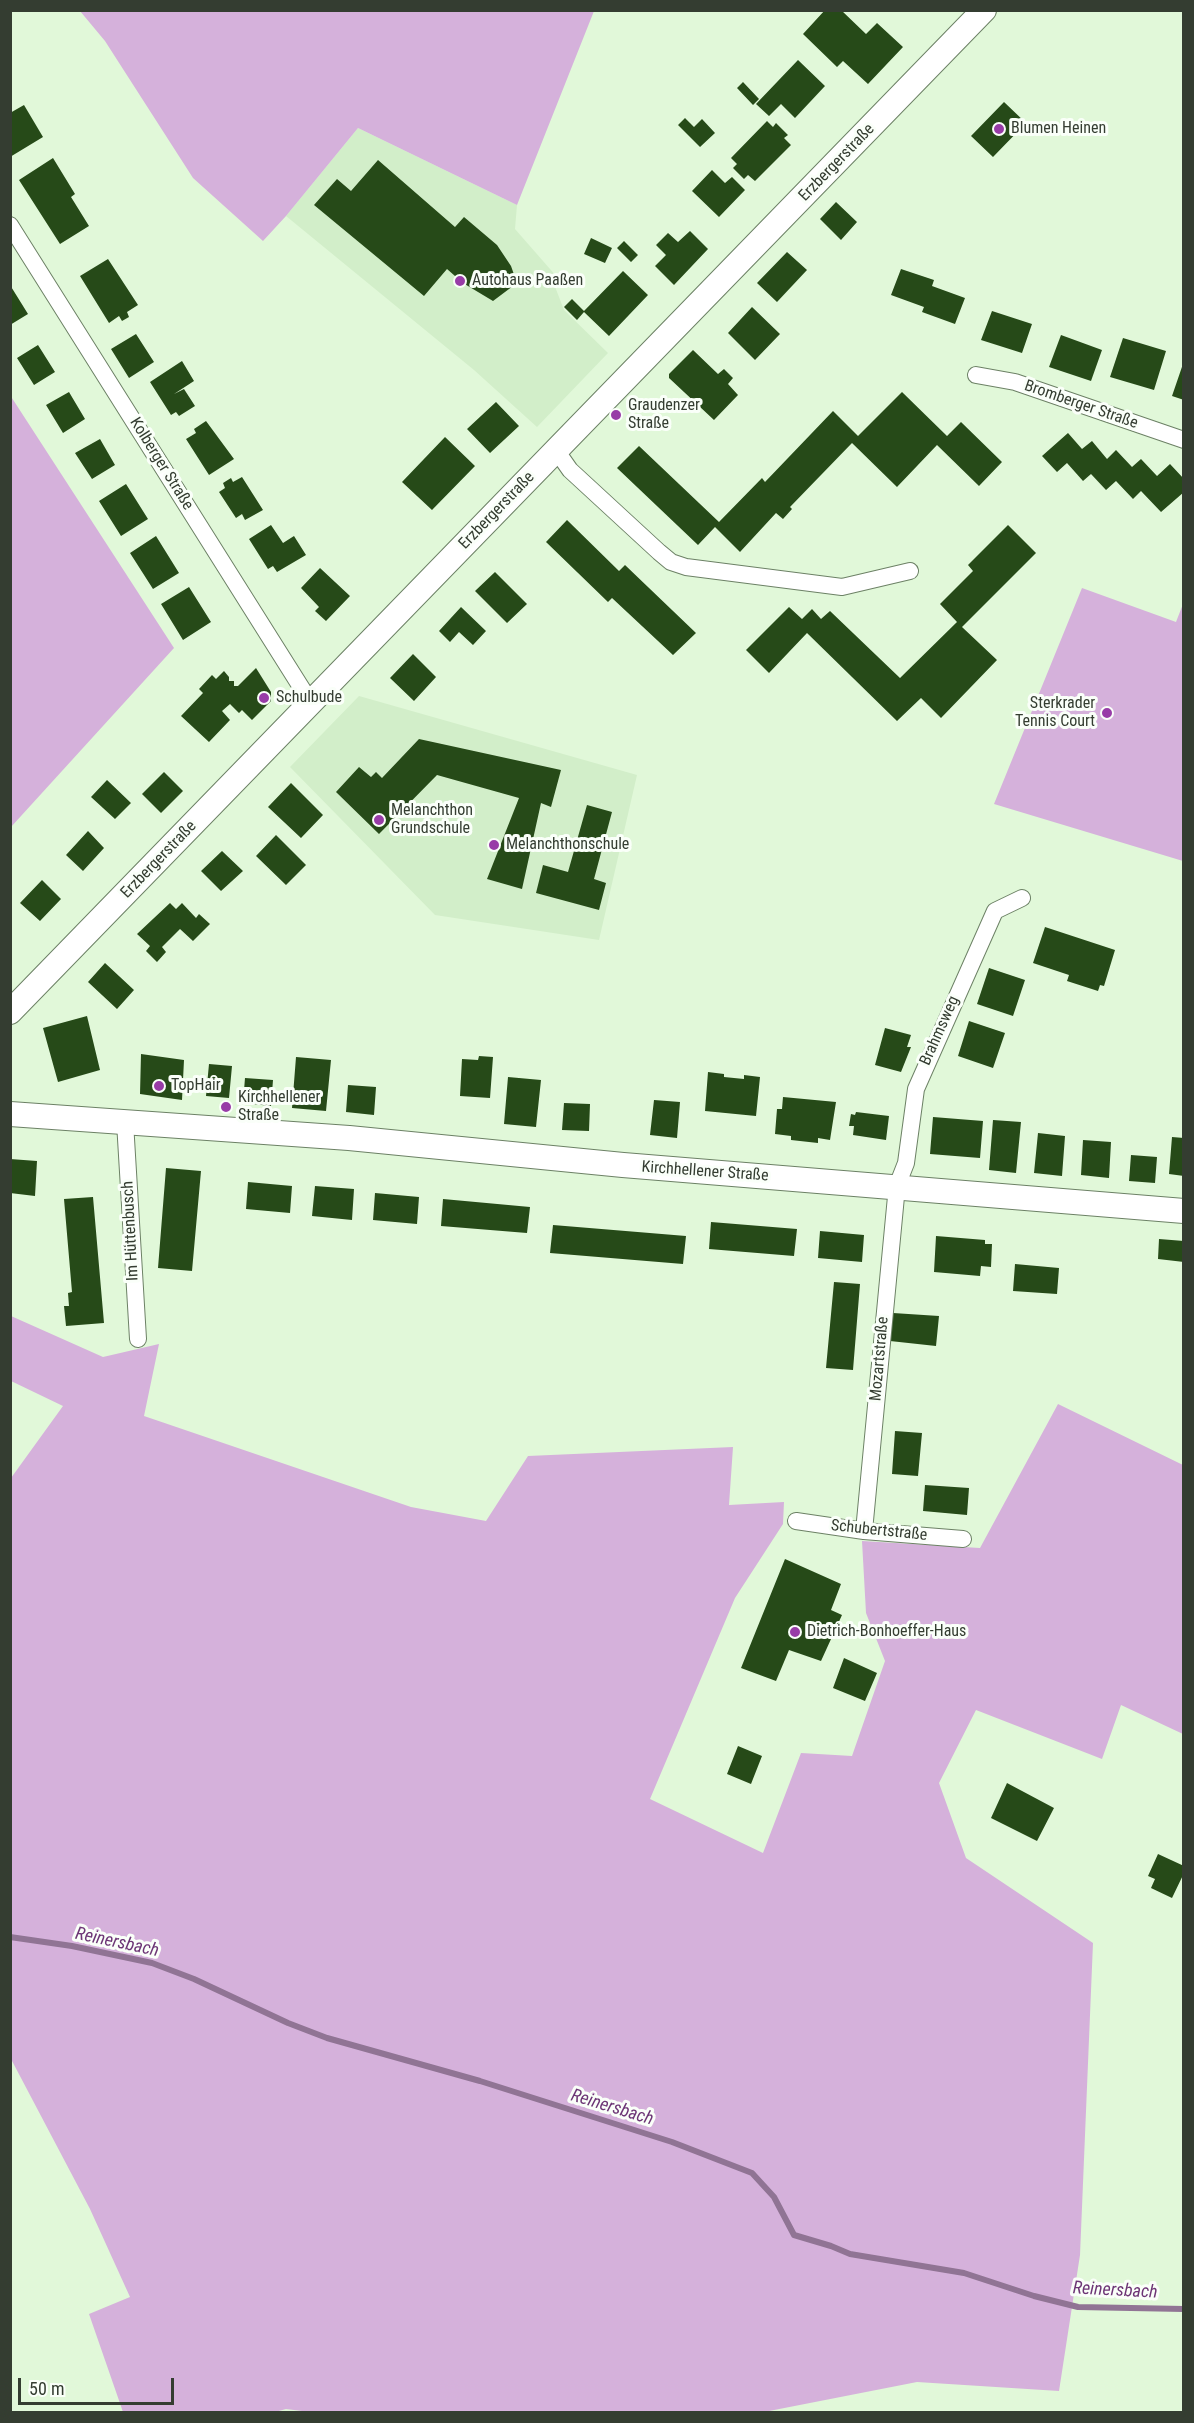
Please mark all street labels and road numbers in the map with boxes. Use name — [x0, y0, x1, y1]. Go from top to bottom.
street label: Erzbergerstraße — [795, 120, 879, 206]
street label: Bromberger Straße — [1022, 377, 1140, 433]
street label: Kolberger Straße — [125, 414, 197, 514]
street label: Erzbergerstraße — [455, 468, 539, 554]
street label: Erzbergerstraße — [117, 817, 201, 903]
street label: Brahmsweg — [916, 993, 964, 1069]
street label: Kirchhellener Straße — [641, 1158, 769, 1186]
street label: Im Hüttenbusch — [119, 1180, 143, 1282]
street label: Mozartstraße — [867, 1316, 893, 1402]
street label: Schubertstraße — [830, 1516, 928, 1546]

